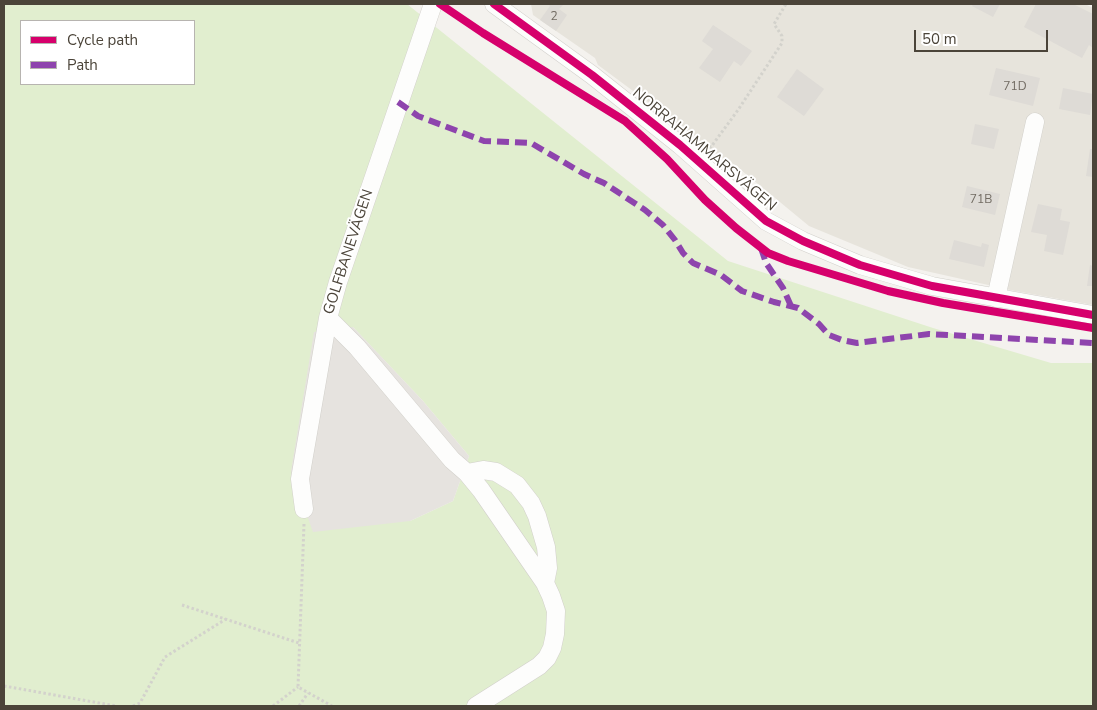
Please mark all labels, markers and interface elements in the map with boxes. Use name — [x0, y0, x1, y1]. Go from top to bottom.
house number: 2 — [550, 10, 558, 24]
legend — [20, 20, 195, 85]
scale bar — [917, 20, 1051, 52]
text: 50 m — [922, 29, 957, 49]
text: Cycle path — [67, 30, 138, 50]
text: Path — [67, 55, 98, 75]
house number: 71D — [1003, 80, 1027, 94]
street label: NORRAHAMMARSVÄGEN — [628, 84, 780, 216]
street label: GOLFBANEVÄGEN — [320, 187, 378, 317]
house number: 71B — [970, 193, 992, 207]

